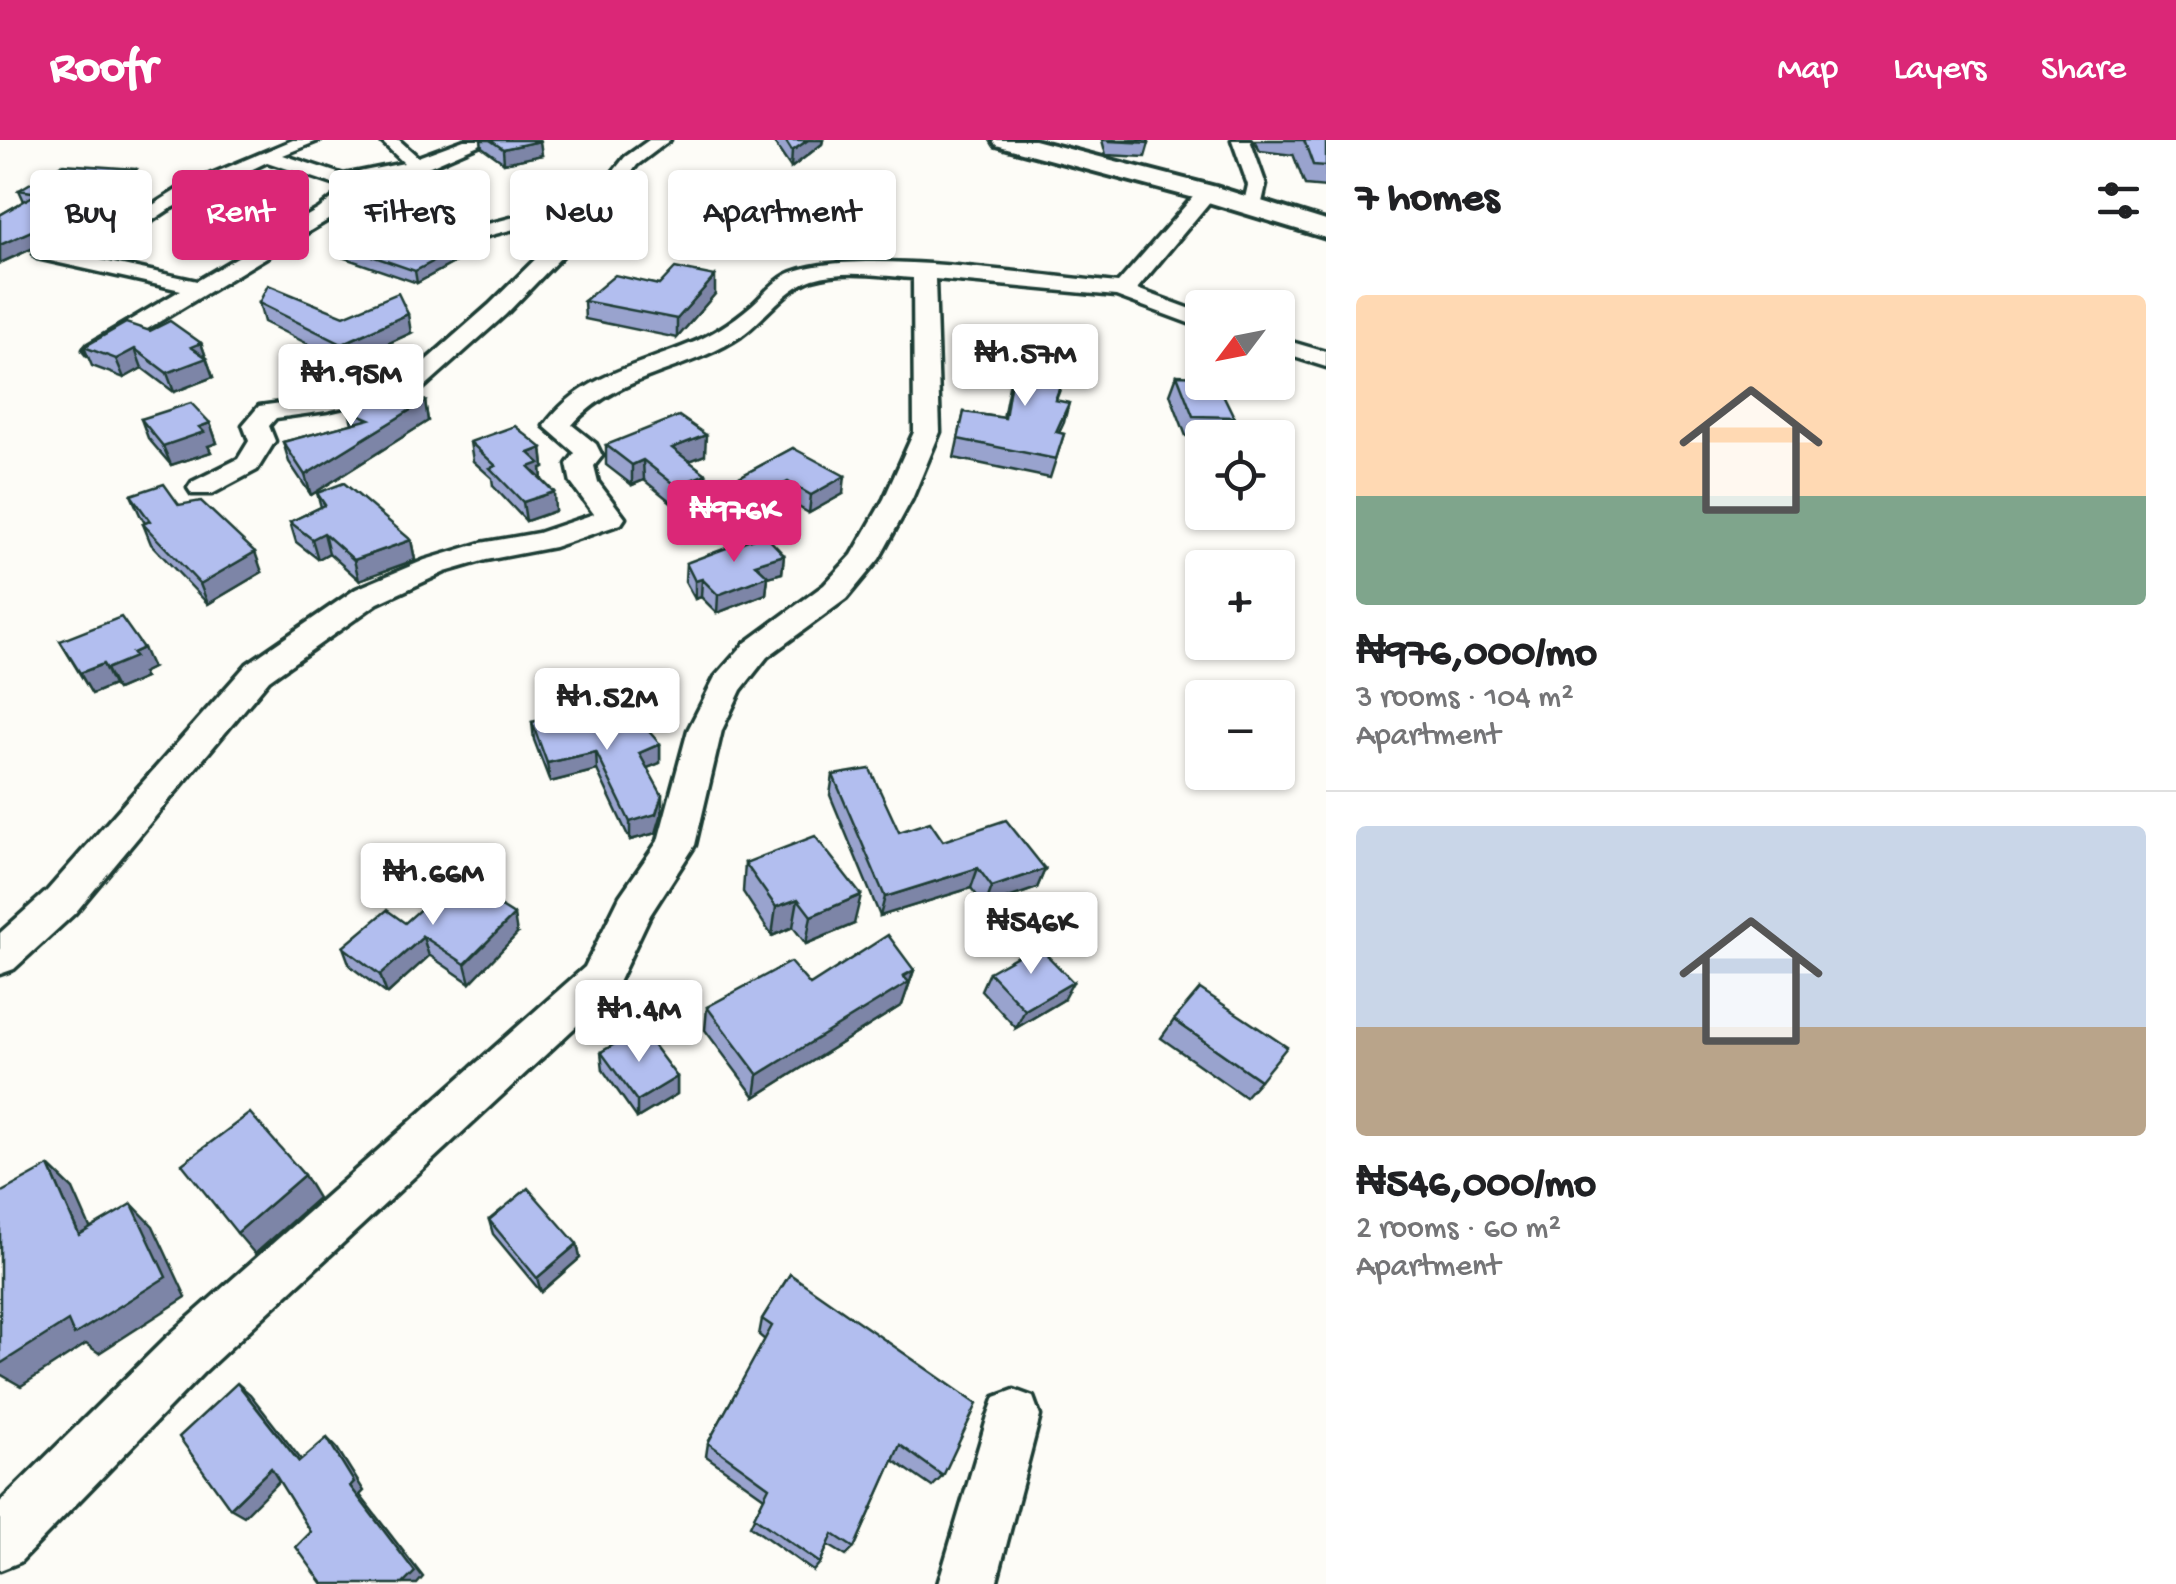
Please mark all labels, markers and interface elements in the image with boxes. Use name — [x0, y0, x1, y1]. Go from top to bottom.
text: Roofr — [50, 42, 157, 99]
text: Map — [1777, 50, 1838, 91]
text: Layers — [1893, 50, 1986, 91]
text: Share — [2041, 50, 2126, 91]
chip: Buy — [30, 170, 152, 260]
chip: Rent — [172, 170, 309, 260]
chip: Filters — [329, 170, 490, 260]
chip: New — [510, 170, 648, 260]
chip: Apartment — [668, 170, 896, 260]
icon: filters — [2091, 173, 2146, 228]
text: 7 homes — [1356, 176, 1499, 225]
north arrow — [1185, 290, 1295, 400]
map controls — [1185, 290, 1295, 790]
pin: ₦1.57M — [944, 324, 1106, 409]
text: ₦1.57M — [974, 337, 1076, 375]
pin: ₦1.95M — [270, 344, 432, 429]
text: ₦1.95M — [300, 357, 402, 395]
icon: home — [1661, 360, 1841, 540]
button: locate — [1185, 420, 1295, 530]
pin: ₦976K — [664, 480, 804, 565]
text: ₦976K — [689, 493, 779, 531]
button: + — [1185, 550, 1295, 660]
text: ₦976,000/mo — [1356, 631, 1597, 680]
pin: ₦1.52M — [526, 668, 688, 753]
button: − — [1185, 680, 1295, 790]
text: 3 rooms · 104 m² — [1356, 680, 1574, 718]
text: ₦1.52M — [557, 681, 657, 719]
text: Apartment — [1356, 718, 1500, 756]
pin: ₦1.66M — [352, 843, 514, 928]
text: ₦1.66M — [383, 856, 483, 894]
icon: home — [1661, 891, 1841, 1071]
pin: ₦546K — [961, 892, 1101, 977]
text: ₦546K — [987, 905, 1075, 943]
pin: ₦1.4M — [569, 980, 709, 1065]
text: ₦1.4M — [597, 993, 681, 1031]
text: ₦546,000/mo — [1356, 1162, 1596, 1211]
text: 2 rooms · 60 m² — [1356, 1211, 1561, 1249]
text: Apartment — [1356, 1249, 1500, 1287]

